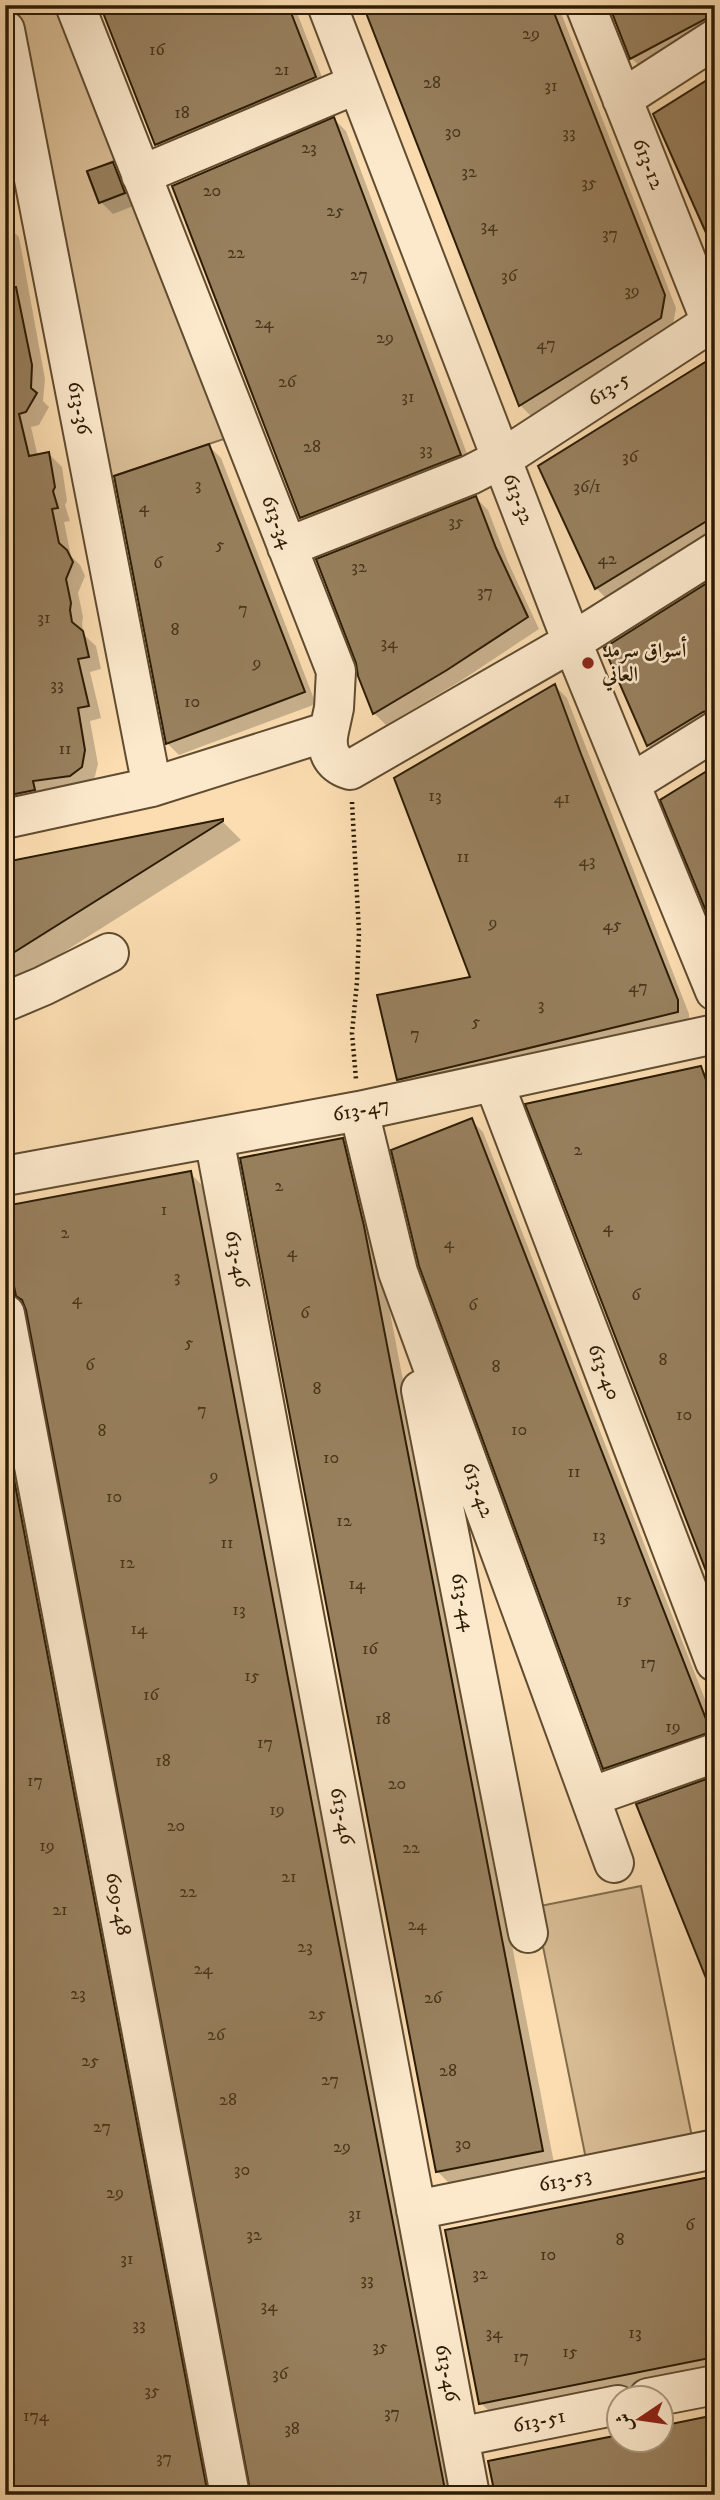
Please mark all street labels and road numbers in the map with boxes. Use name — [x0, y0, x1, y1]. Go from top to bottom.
street label: 613-12 — [626, 135, 670, 194]
street label: 613-5 — [583, 366, 635, 412]
street label: 613-36 — [61, 379, 97, 438]
street label: 613-32 — [496, 470, 540, 529]
street label: 613-34 — [255, 492, 299, 553]
street label: 613-47 — [330, 1092, 392, 1128]
street label: 613-46 — [219, 1228, 255, 1291]
street label: 613-40 — [581, 1340, 627, 1404]
street label: 613-42 — [456, 1459, 500, 1522]
street label: 613-44 — [445, 1571, 482, 1634]
street label: 613-46 — [324, 1785, 360, 1848]
street label: 609-48 — [99, 1870, 137, 1938]
street label: 613-53 — [536, 2162, 594, 2198]
street label: 613-46 — [429, 2342, 465, 2405]
street label: 613-51 — [510, 2403, 568, 2439]

